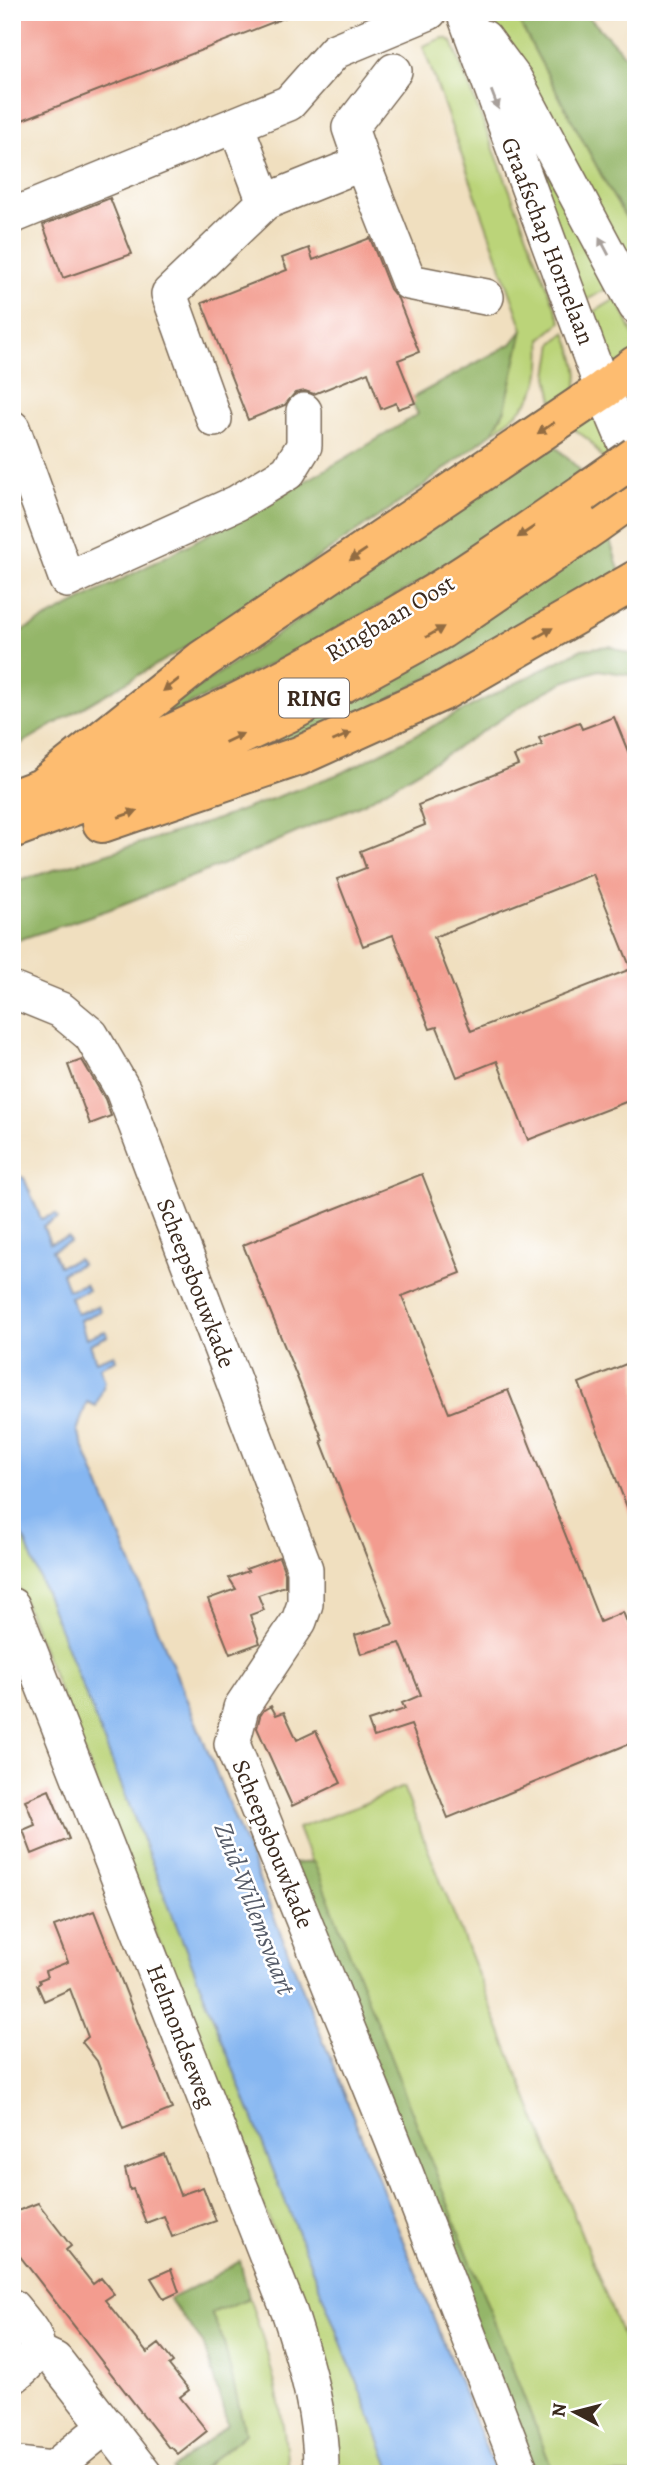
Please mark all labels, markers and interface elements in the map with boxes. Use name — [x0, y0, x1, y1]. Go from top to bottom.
one-way arrow — [490, 89, 501, 110]
street label: Graafschap Hornelaan — [494, 133, 602, 349]
one-way arrow — [598, 236, 610, 255]
one-way arrow — [537, 421, 555, 435]
one-way arrow — [516, 525, 535, 538]
one-way arrow — [348, 548, 367, 561]
street label: Ringbaan Oost — [320, 567, 460, 669]
one-way arrow — [426, 626, 445, 639]
one-way arrow — [534, 627, 553, 639]
one-way arrow — [162, 677, 179, 692]
road number: RING — [279, 678, 349, 718]
one-way arrow — [331, 731, 352, 742]
one-way arrow — [224, 733, 244, 744]
one-way arrow — [117, 808, 138, 819]
street label: Scheepsbouwkade — [149, 1194, 243, 1372]
street label: Scheepsbouwkade — [225, 1755, 321, 1933]
water label: Zuid-Willemsvaart — [206, 1817, 304, 2001]
street label: Helmondseweg — [139, 1959, 223, 2113]
north arrow — [540, 2378, 610, 2448]
text: N — [545, 2401, 573, 2419]

